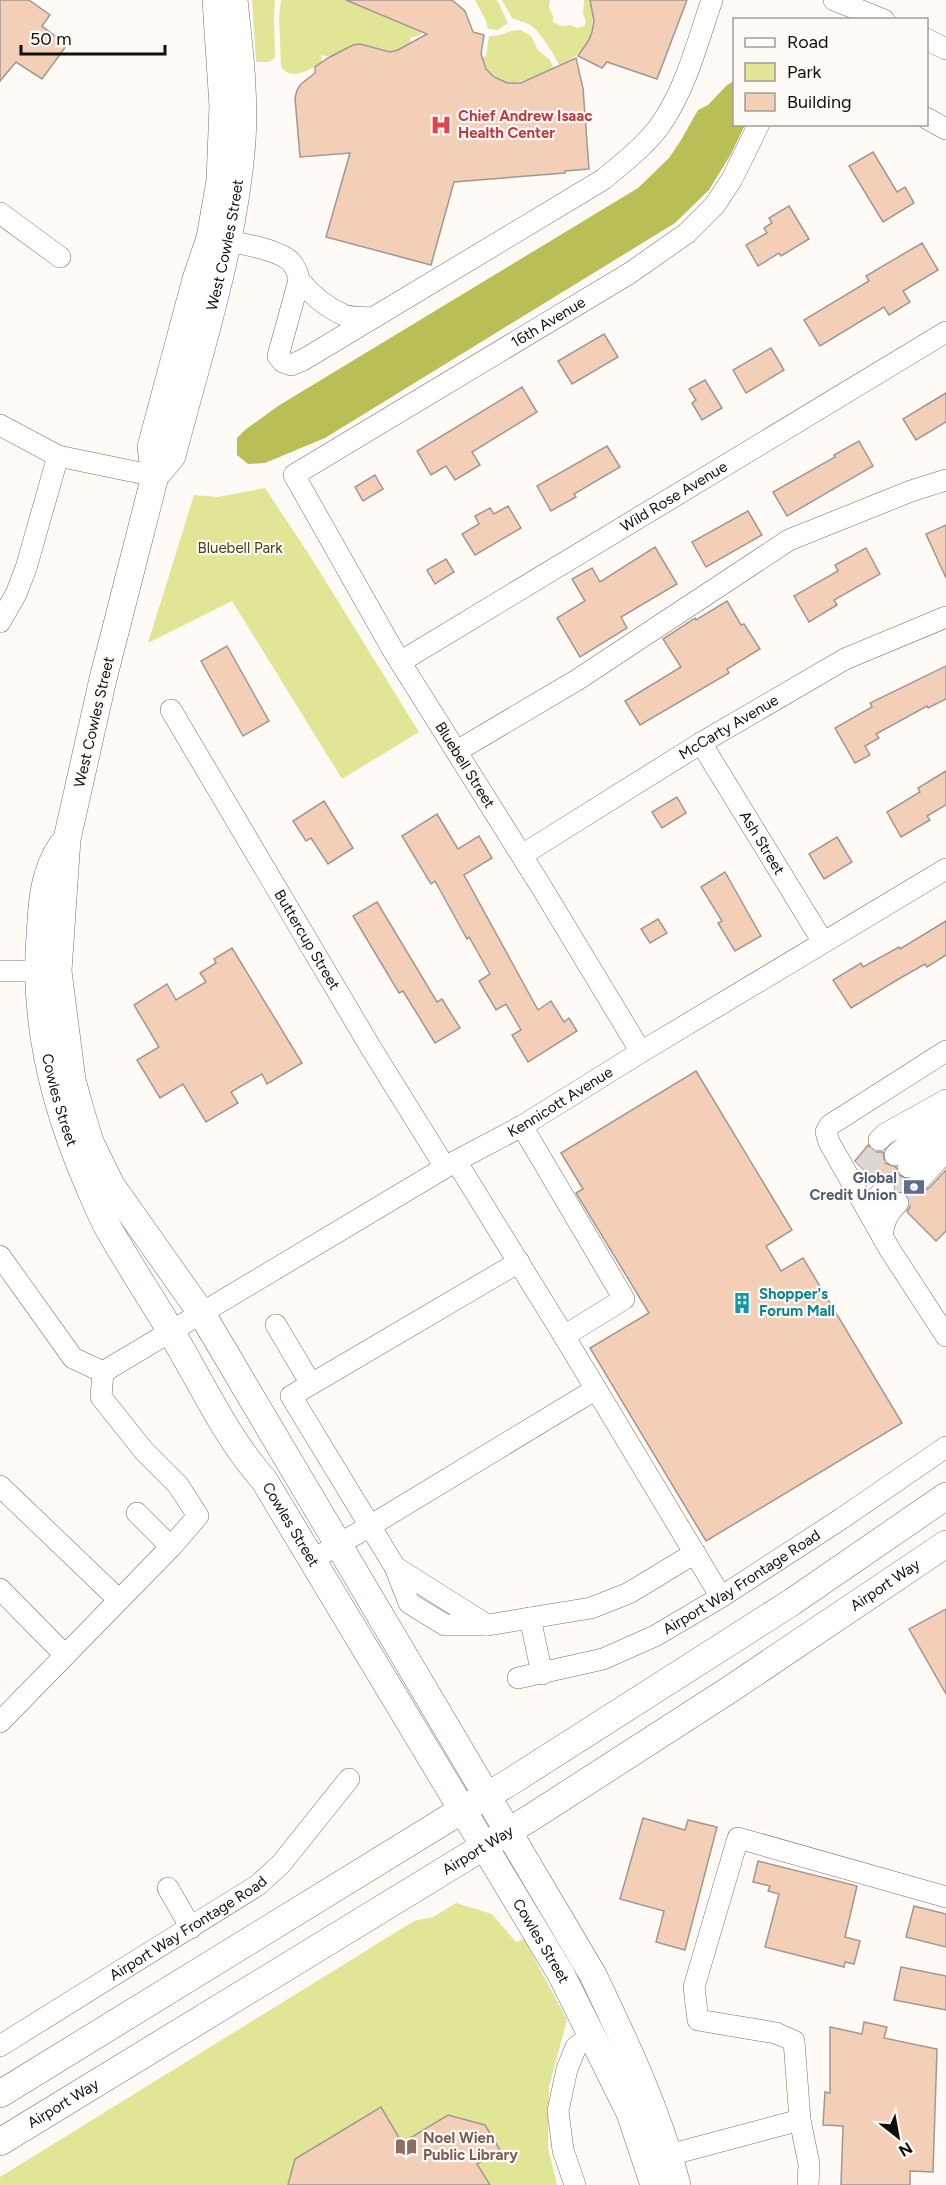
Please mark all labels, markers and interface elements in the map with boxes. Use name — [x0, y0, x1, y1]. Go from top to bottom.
scale bar — [21, 18, 165, 56]
legend — [733, 18, 928, 126]
text: 50 m — [30, 28, 72, 50]
text: Road — [787, 31, 828, 53]
text: Park — [787, 61, 822, 83]
text: Building — [787, 91, 852, 113]
place label: Chief Andrew Isaac Health Center — [458, 107, 593, 142]
hospital icon: Chief Andrew Isaac Health Center — [429, 113, 453, 137]
street label: West Cowles Street — [203, 178, 247, 313]
street label: 16th Avenue — [508, 293, 588, 351]
street label: Wild Rose Avenue — [617, 457, 731, 536]
park label: Bluebell Park — [198, 539, 283, 557]
street label: West Cowles Street — [70, 655, 118, 789]
street label: McCarty Avenue — [676, 691, 782, 764]
street label: Bluebell Street — [431, 719, 499, 812]
street label: Ash Street — [736, 808, 789, 878]
street label: Buttercup Street — [270, 886, 344, 993]
street label: Cowles Street — [38, 1052, 81, 1149]
street label: Kennicott Avenue — [505, 1063, 616, 1141]
place label: Global Credit Union — [809, 1169, 897, 1204]
bank icon: Global Credit Union — [902, 1175, 926, 1199]
place label: Shopper's Forum Mall — [759, 1285, 835, 1320]
building icon: Shopper's Forum Mall — [730, 1291, 754, 1315]
street label: Cowles Street — [258, 1479, 323, 1570]
street label: Airport Way Frontage Road — [660, 1526, 824, 1638]
street label: Airport Way — [847, 1555, 923, 1615]
street label: Airport Way — [439, 1821, 517, 1879]
street label: Airport Way Frontage Road — [106, 1872, 271, 1984]
street label: Cowles Street — [509, 1895, 573, 1987]
street label: Airport Way — [24, 2075, 102, 2132]
north arrow — [868, 2107, 928, 2167]
place label: Noel Wien Public Library — [423, 2129, 518, 2164]
library icon: Noel Wien Public Library — [394, 2135, 418, 2159]
text: N — [895, 2138, 916, 2161]

